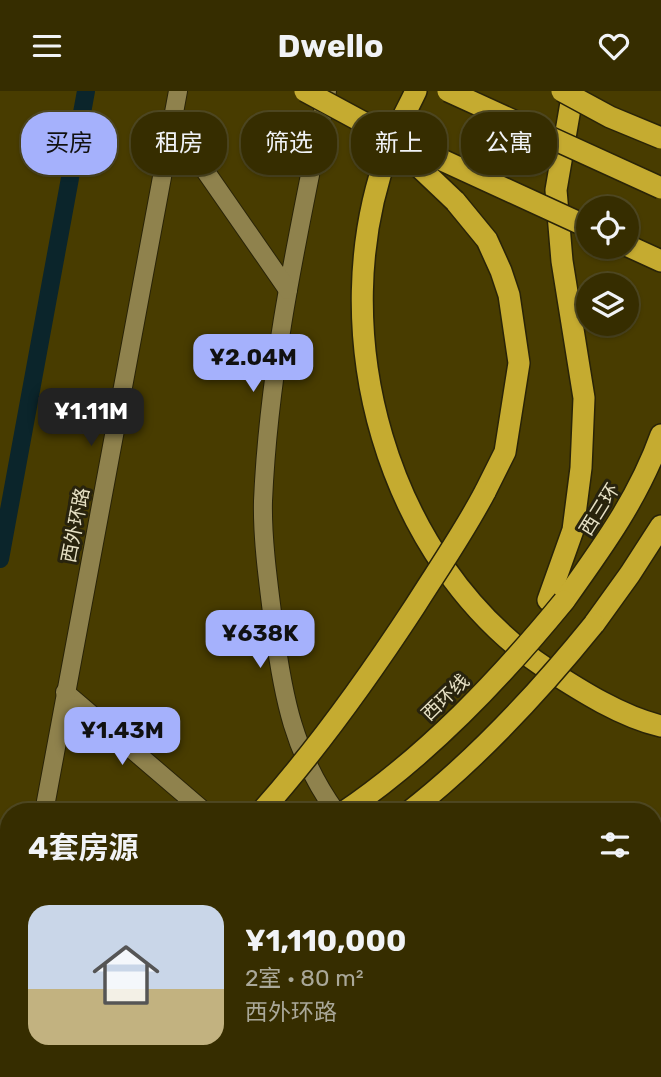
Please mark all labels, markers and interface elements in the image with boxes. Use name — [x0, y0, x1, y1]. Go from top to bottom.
icon: menu — [28, 27, 66, 65]
text: Dwello — [277, 27, 384, 65]
icon: heart — [595, 27, 633, 65]
chip: 买房 — [21, 112, 117, 175]
chip: 租房 — [131, 112, 227, 175]
chip: 筛选 — [241, 112, 337, 175]
chip: 新上 — [351, 112, 447, 175]
chip: 公寓 — [461, 112, 557, 175]
map controls — [576, 196, 639, 336]
button: locate — [576, 196, 639, 259]
button: layers — [576, 273, 639, 336]
pin: ¥2.04M — [196, 335, 310, 394]
text: ¥2.04M — [209, 343, 297, 371]
pin: ¥1.11M — [34, 389, 148, 448]
text: ¥1.11M — [54, 397, 128, 425]
street label: 西三环 — [575, 479, 624, 540]
street label: 西外环路 — [57, 486, 94, 565]
pin: ¥638K — [211, 611, 309, 670]
text: ¥638K — [222, 619, 298, 647]
street label: 西环线 — [417, 669, 474, 725]
pin: ¥1.43M — [65, 707, 179, 767]
text: ¥1.43M — [80, 716, 164, 744]
icon: filters — [596, 826, 634, 864]
text: 4套房源 — [28, 830, 139, 866]
text: ¥1,110,000 — [245, 923, 406, 959]
icon: home — [84, 933, 168, 1017]
text: 2室 · 80 m² — [245, 964, 364, 992]
text: 西外环路 — [245, 998, 337, 1026]

